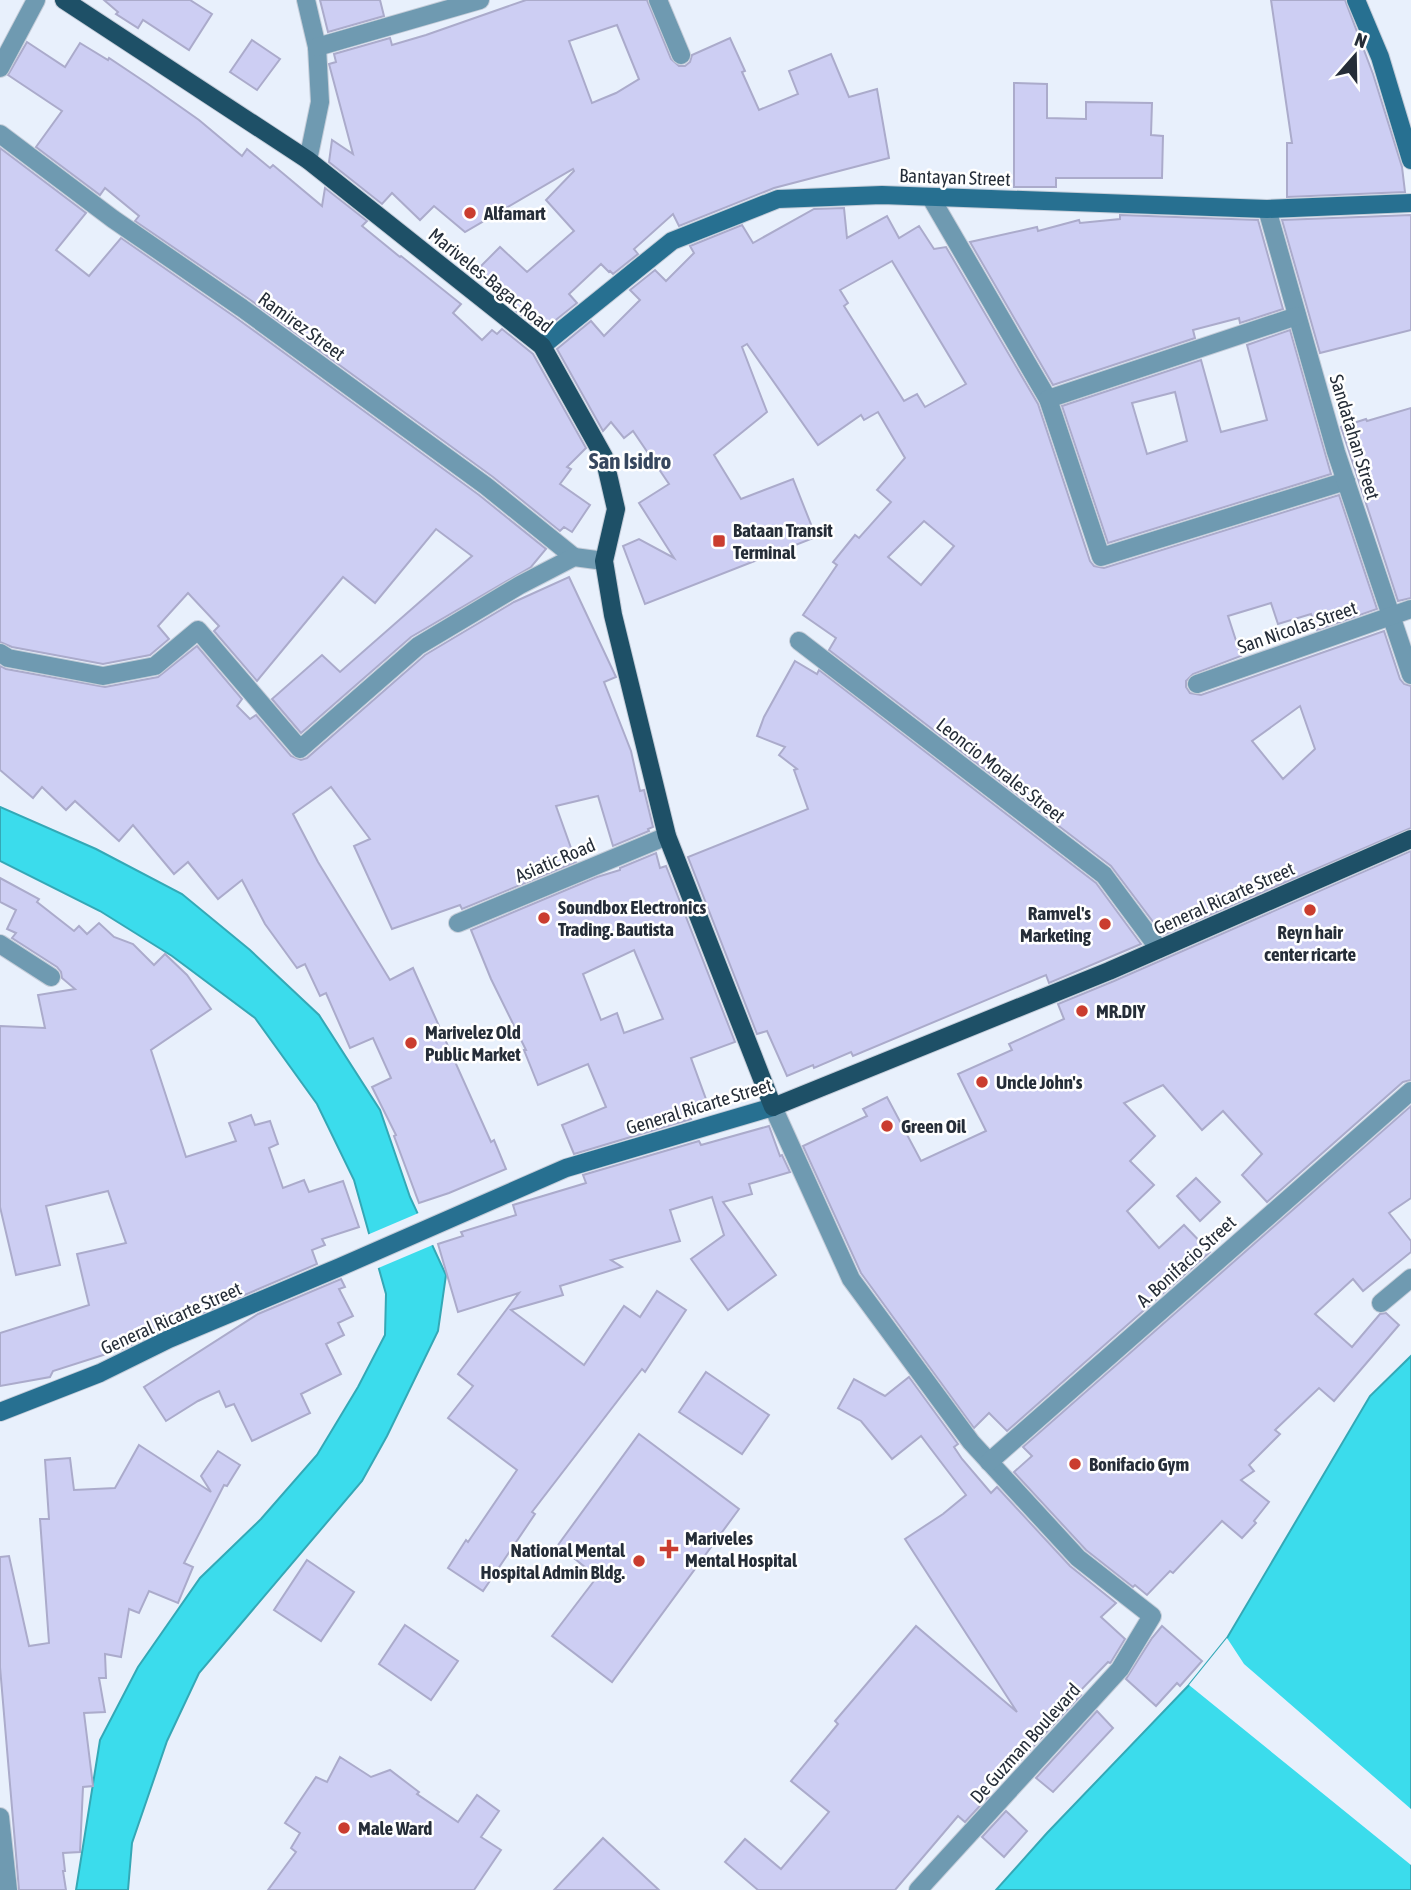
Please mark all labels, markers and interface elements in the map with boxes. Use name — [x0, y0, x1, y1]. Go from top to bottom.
north arrow — [1320, 21, 1390, 91]
text: N — [1352, 28, 1370, 52]
street label: Bantayan Street — [899, 164, 1011, 190]
place label: Alfamart — [483, 202, 546, 224]
marker: Alfamart — [462, 205, 478, 221]
street label: Mariveles-Bagac Road — [425, 223, 557, 337]
street label: Ramirez Street — [254, 287, 350, 365]
street label: Sandatahan Street — [1326, 372, 1384, 502]
district label: San Isidro — [589, 448, 671, 474]
place label: Bataan Transit Terminal — [733, 519, 833, 563]
marker: Bataan Transit Terminal — [711, 533, 727, 549]
street label: San Nicolas Street — [1234, 596, 1360, 658]
street label: Leoncio Morales Street — [932, 713, 1070, 827]
street label: Asiatic Road — [512, 833, 598, 887]
street label: General Ricarte Street — [1150, 857, 1298, 939]
place label: Soundbox Electronics Trading. Bautista — [558, 896, 706, 940]
place label: Ramvel's Marketing — [1020, 902, 1092, 946]
marker: Reyn hair center ricarte — [1302, 902, 1318, 918]
marker: Soundbox Electronics Trading. Bautista — [536, 910, 552, 926]
marker: Ramvel's Marketing — [1097, 916, 1113, 932]
place label: Reyn hair center ricarte — [1264, 921, 1356, 965]
place label: MR.DIY — [1096, 1000, 1146, 1022]
marker: MR.DIY — [1074, 1003, 1090, 1019]
place label: Marivelez Old Public Market — [425, 1021, 521, 1065]
marker: Marivelez Old Public Market — [403, 1035, 419, 1051]
place label: Uncle John's — [996, 1071, 1083, 1093]
street label: General Ricarte Street — [623, 1073, 775, 1139]
marker: Uncle John's — [974, 1074, 990, 1090]
place label: Green Oil — [901, 1115, 967, 1137]
marker: Green Oil — [879, 1118, 895, 1134]
street label: A. Bonifacio Street — [1132, 1211, 1240, 1311]
street label: General Ricarte Street — [97, 1277, 245, 1359]
place label: Bonifacio Gym — [1089, 1453, 1189, 1475]
marker: Bonifacio Gym — [1067, 1456, 1083, 1472]
place label: Mariveles Mental Hospital — [685, 1527, 798, 1571]
place label: National Mental Hospital Admin Bldg. — [480, 1539, 626, 1583]
marker: Mariveles Mental Hospital — [659, 1539, 679, 1559]
marker: National Mental Hospital Admin Bldg. — [631, 1553, 647, 1569]
street label: De Guzman Boulevard — [965, 1678, 1085, 1808]
place label: Male Ward — [358, 1817, 432, 1839]
marker: Male Ward — [336, 1820, 352, 1836]

